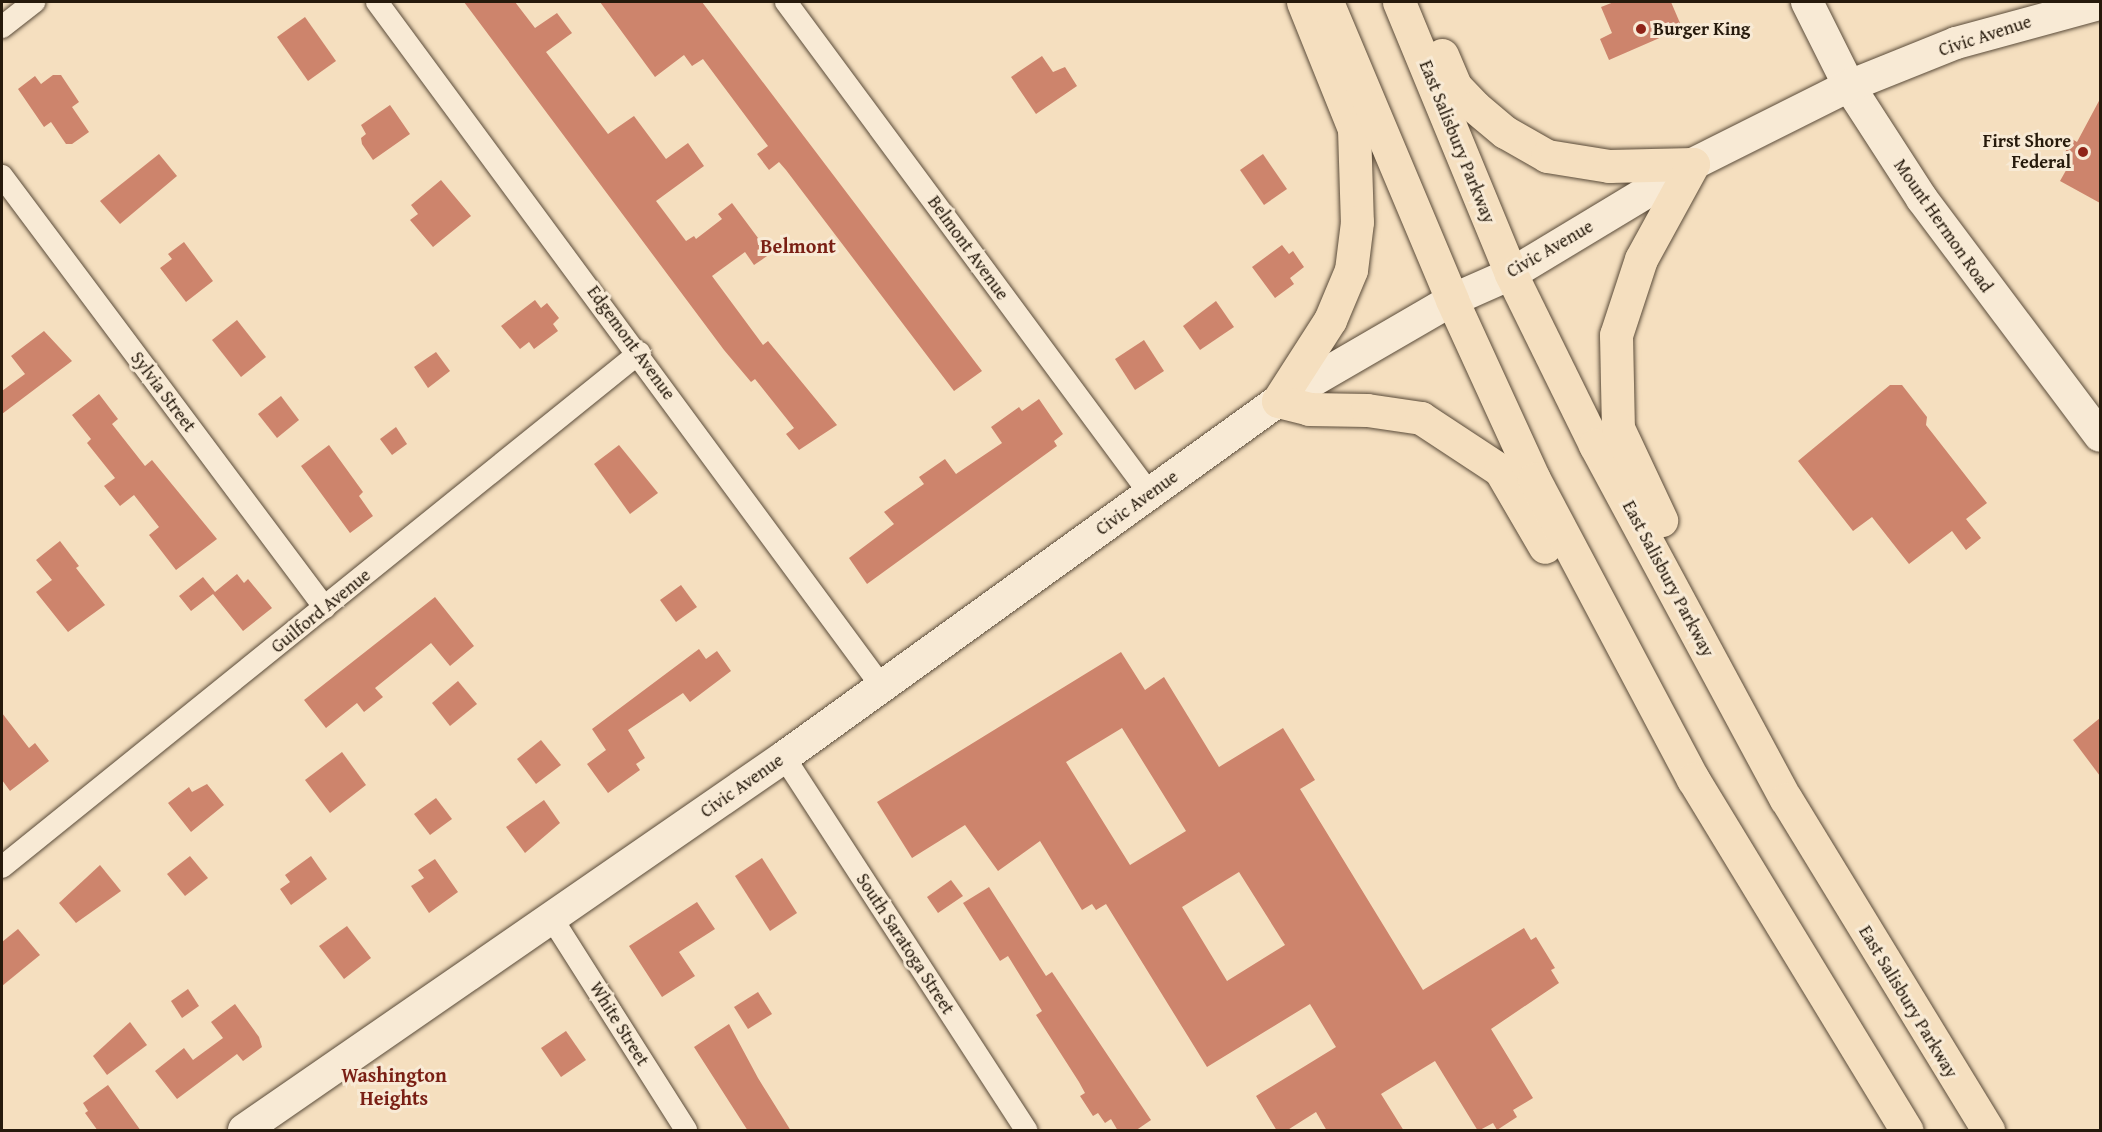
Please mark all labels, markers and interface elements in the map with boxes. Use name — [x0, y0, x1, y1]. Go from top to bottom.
street label: Civic Avenue — [1936, 11, 2034, 61]
place label: Burger King — [1653, 18, 1750, 40]
marker: Burger King — [1634, 22, 1648, 36]
street label: East Salisbury Parkway — [1414, 57, 1500, 227]
place label: First Shore Federal — [1983, 131, 2071, 174]
marker: First Shore Federal — [2076, 145, 2090, 159]
street label: Mount Hermon Road — [1889, 155, 1997, 297]
street label: Belmont Avenue — [923, 192, 1013, 304]
street label: Civic Avenue — [1503, 216, 1597, 282]
district label: Belmont — [760, 233, 836, 257]
street label: Edgemont Avenue — [582, 282, 680, 404]
street label: Sylvia Street — [126, 348, 200, 436]
street label: Civic Avenue — [1092, 466, 1182, 540]
street label: East Salisbury Parkway — [1618, 497, 1718, 661]
street label: Guilford Avenue — [267, 564, 375, 658]
street label: Civic Avenue — [696, 750, 788, 822]
street label: South Saratoga Street — [851, 869, 959, 1019]
street label: East Salisbury Parkway — [1854, 922, 1962, 1082]
street label: White Street — [585, 978, 653, 1070]
district label: Washington Heights — [341, 1062, 447, 1109]

